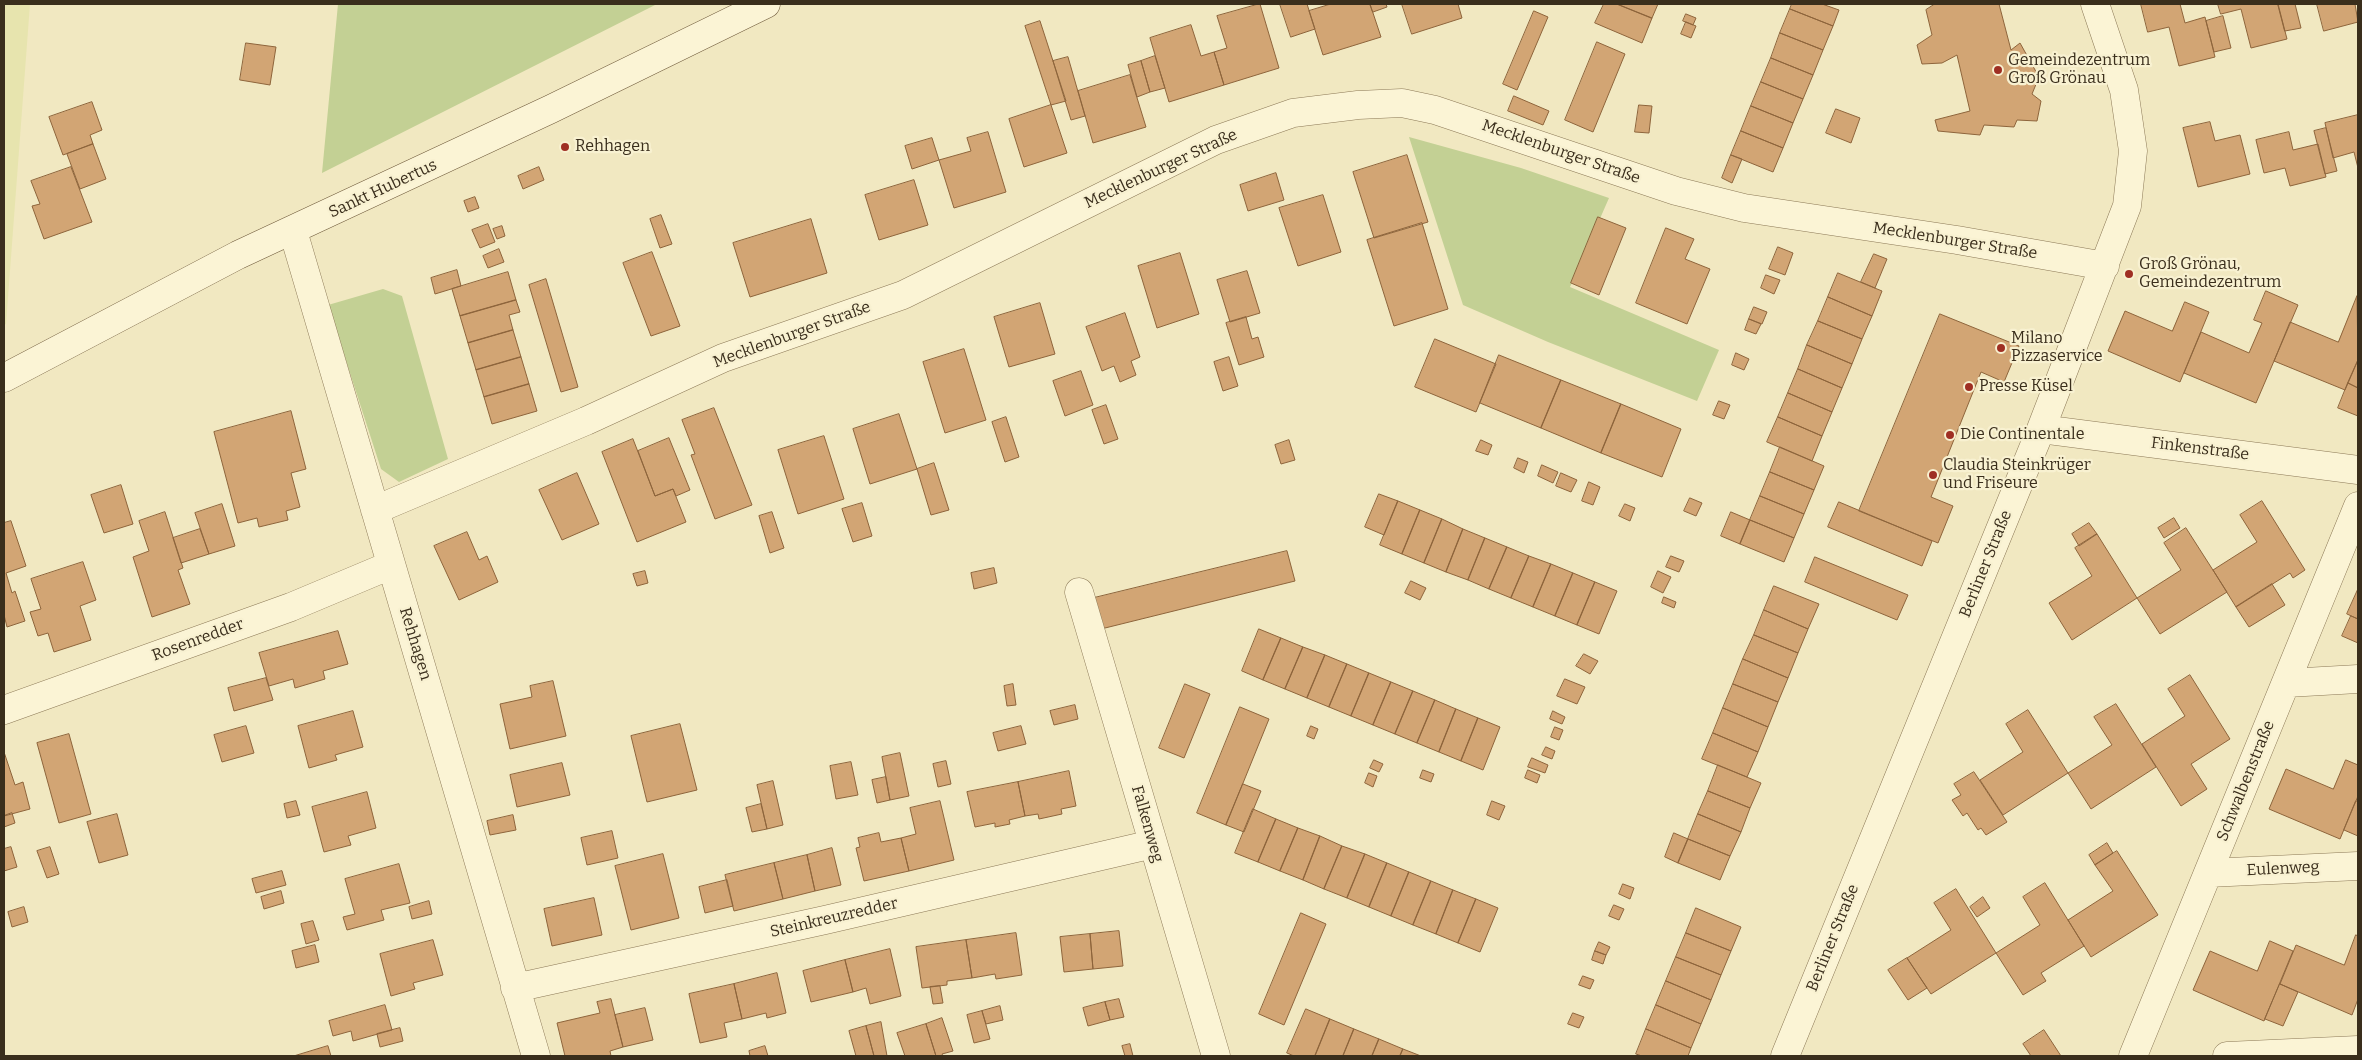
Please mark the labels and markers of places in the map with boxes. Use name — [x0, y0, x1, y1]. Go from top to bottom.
place label: Gemeindezentrum Groß Grönau — [2008, 51, 2150, 89]
marker: Gemeindezentrum Groß Grönau — [1992, 64, 2004, 76]
place label: Rehhagen — [575, 137, 650, 157]
marker: Rehhagen — [559, 141, 571, 153]
place label: Groß Grönau, Gemeindezentrum — [2139, 255, 2281, 293]
marker: Groß Grönau, Gemeindezentrum — [2123, 268, 2135, 280]
place label: Milano Pizzaservice — [2011, 329, 2103, 367]
marker: Milano Pizzaservice — [1995, 342, 2007, 354]
place label: Presse Küsel — [1979, 377, 2073, 397]
marker: Presse Küsel — [1963, 381, 1975, 393]
place label: Die Continentale — [1960, 425, 2084, 445]
marker: Die Continentale — [1944, 429, 1956, 441]
place label: Claudia Steinkrüger und Friseure — [1943, 456, 2091, 494]
marker: Claudia Steinkrüger und Friseure — [1927, 469, 1939, 481]

